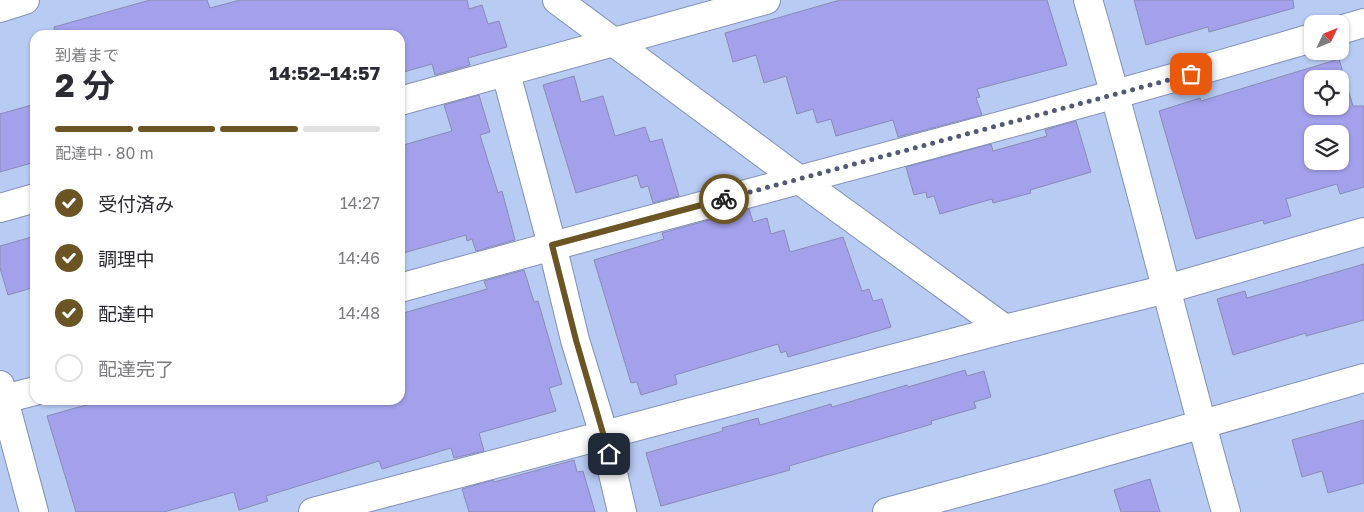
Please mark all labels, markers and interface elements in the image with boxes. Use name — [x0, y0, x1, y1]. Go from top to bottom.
north arrow — [1304, 15, 1349, 60]
map controls — [1304, 15, 1349, 170]
text: 到着まで — [55, 45, 119, 65]
pin — [1170, 53, 1212, 95]
icon: bag — [1177, 60, 1205, 88]
text: 14:52–14:57 — [269, 61, 380, 84]
text: 2 分 — [55, 66, 115, 104]
button: locate — [1304, 70, 1349, 115]
button: layers — [1304, 125, 1349, 170]
text: 配達中 · 80 m — [55, 143, 154, 163]
courier — [699, 174, 749, 224]
icon: bike — [710, 185, 738, 213]
icon: check — [55, 189, 83, 217]
text: 受付済み — [98, 192, 174, 215]
text: 14:27 — [340, 193, 380, 213]
icon: check — [55, 244, 83, 272]
text: 調理中 — [98, 247, 155, 270]
text: 14:46 — [338, 248, 380, 268]
icon: check — [55, 299, 83, 327]
text: 配達中 — [98, 302, 155, 325]
text: 14:48 — [338, 303, 380, 323]
text: 配達完了 — [98, 357, 174, 380]
pin — [588, 433, 630, 475]
icon: home — [595, 440, 623, 468]

